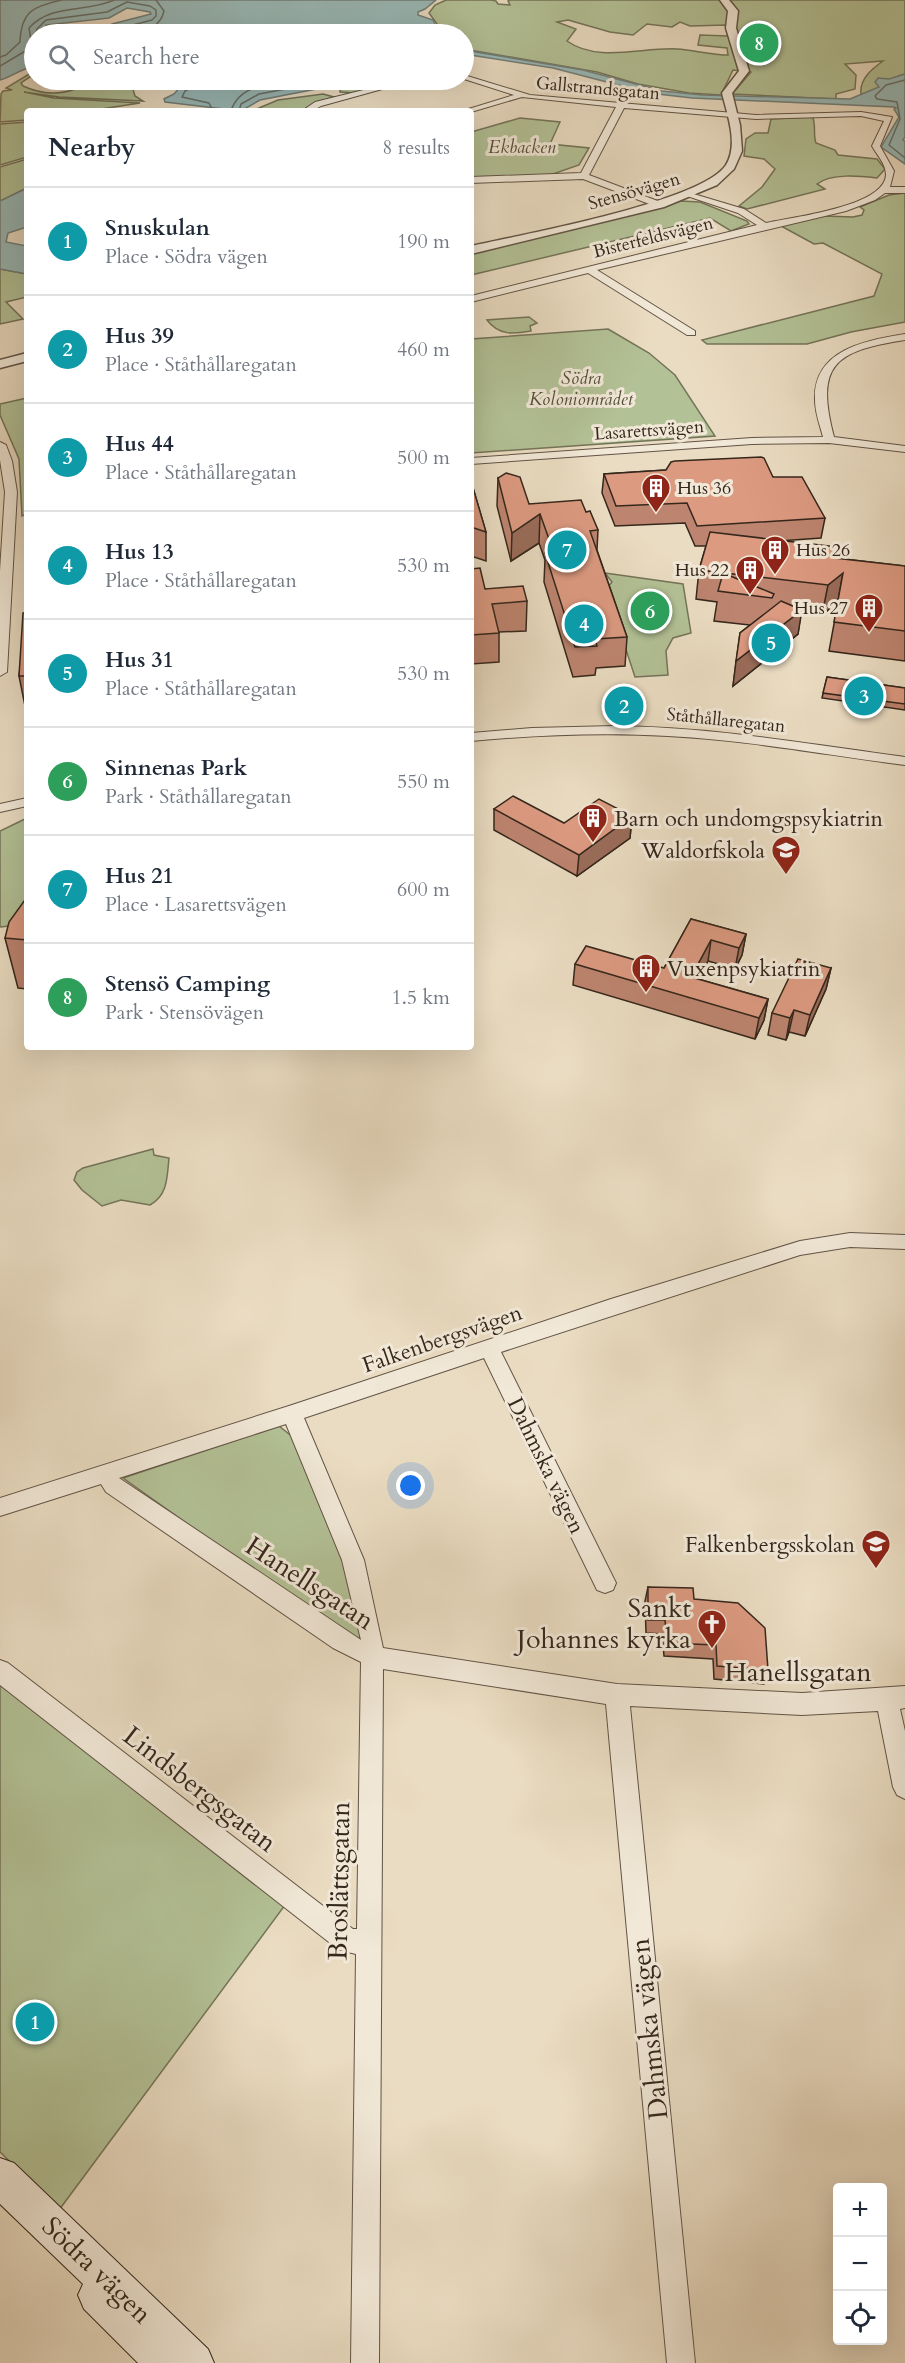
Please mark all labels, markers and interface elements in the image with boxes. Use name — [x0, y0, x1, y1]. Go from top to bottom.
pin: 8 — [740, 20, 778, 66]
search box — [24, 24, 474, 90]
icon: search — [45, 41, 78, 74]
text: Search here — [93, 42, 200, 72]
street label: Gallstrandsgatan — [535, 71, 662, 106]
text: Nearby — [48, 130, 136, 165]
text: 8 results — [382, 134, 450, 161]
park label: Ekbacken — [488, 135, 556, 160]
street label: Stensövägen — [585, 166, 684, 217]
street label: Bisterfeldsvägen — [590, 210, 717, 265]
text: Snuskulan — [105, 213, 210, 243]
text: 1 — [62, 228, 73, 255]
text: 190 m — [397, 228, 450, 255]
text: Place · Södra vägen — [105, 243, 268, 270]
text: Hus 39 — [105, 321, 174, 351]
text: 2 — [62, 336, 73, 363]
text: 460 m — [397, 336, 450, 363]
text: Place · Ståthållaregatan — [105, 351, 297, 378]
park label: Södra Koloniområdet — [529, 366, 634, 412]
street label: Lasarettsvägen — [593, 414, 706, 447]
text: Hus 44 — [105, 429, 174, 459]
text: 3 — [62, 444, 73, 471]
text: 500 m — [397, 444, 450, 471]
text: Place · Ståthållaregatan — [105, 459, 297, 486]
building icon: Hus 36 — [640, 472, 672, 514]
place label: Hus 36 — [677, 476, 731, 501]
pin: 7 — [548, 528, 586, 572]
building icon: Hus 26 — [759, 534, 791, 576]
text: Hus 13 — [105, 537, 174, 567]
place label: Hus 26 — [796, 538, 850, 563]
text: 4 — [62, 552, 73, 579]
text: 530 m — [397, 552, 450, 579]
building icon: Hus 22 — [734, 554, 766, 596]
place label: Hus 22 — [675, 558, 729, 583]
text: Place · Ståthållaregatan — [105, 567, 297, 594]
pin: 6 — [630, 588, 670, 634]
building icon: Hus 27 — [853, 592, 885, 634]
place label: Hus 27 — [794, 596, 848, 621]
pin: 4 — [564, 602, 604, 646]
pin: 5 — [752, 620, 790, 666]
text: Hus 31 — [105, 645, 174, 675]
text: 5 — [62, 660, 73, 687]
text: 530 m — [397, 660, 450, 687]
pin: 3 — [844, 674, 884, 718]
text: Place · Ståthållaregatan — [105, 675, 297, 702]
pin: 2 — [604, 684, 644, 728]
street label: Ståthållaregatan — [665, 702, 787, 739]
text: Sinnenas Park — [105, 753, 247, 783]
text: 6 — [62, 768, 73, 795]
text: 550 m — [397, 768, 450, 795]
text: Park · Ståthållaregatan — [105, 783, 292, 810]
building icon: Barn och undomgspsykiatrin — [577, 802, 609, 844]
place label: Barn och undomgspsykiatrin — [614, 804, 884, 834]
school or university icon: Waldorfskola — [770, 834, 802, 876]
place label: Waldorfskola — [640, 836, 765, 866]
text: Hus 21 — [105, 861, 174, 891]
text: 7 — [62, 876, 73, 903]
text: 600 m — [397, 876, 450, 903]
text: Place · Lasarettsvägen — [105, 891, 287, 918]
building icon: Vuxenpsykiatrin — [630, 952, 662, 994]
place label: Vuxenpsykiatrin — [667, 954, 821, 984]
text: Stensö Camping — [105, 969, 270, 999]
text: 8 — [62, 984, 73, 1011]
text: 1.5 km — [391, 984, 450, 1011]
text: Park · Stensövägen — [105, 999, 264, 1026]
street label: Falkenbergsvägen — [358, 1297, 527, 1380]
street label: Dahmska vägen — [500, 1392, 592, 1539]
your location — [396, 1471, 425, 1500]
street label: Hanellsgatan — [238, 1528, 382, 1639]
school or university icon: Falkenbergsskolan — [860, 1528, 892, 1570]
place label: Falkenbergsskolan — [685, 1530, 855, 1560]
place label: Sankt Johannes kyrka — [513, 1590, 691, 1658]
church icon: Sankt Johannes kyrka — [696, 1608, 728, 1650]
street label: Hanellsgatan — [725, 1654, 872, 1691]
street label: Lindsbergsgatan — [115, 1718, 285, 1862]
street label: Broslättsgatan — [320, 1801, 359, 1961]
street label: Dahmska vägen — [622, 1936, 677, 2121]
pin: 1 — [15, 2000, 54, 2044]
map controls — [833, 2183, 887, 2345]
button: + — [833, 2183, 887, 2237]
street label: Södra vägen — [34, 2209, 160, 2333]
button: − — [833, 2237, 887, 2291]
button: locate — [833, 2291, 887, 2345]

